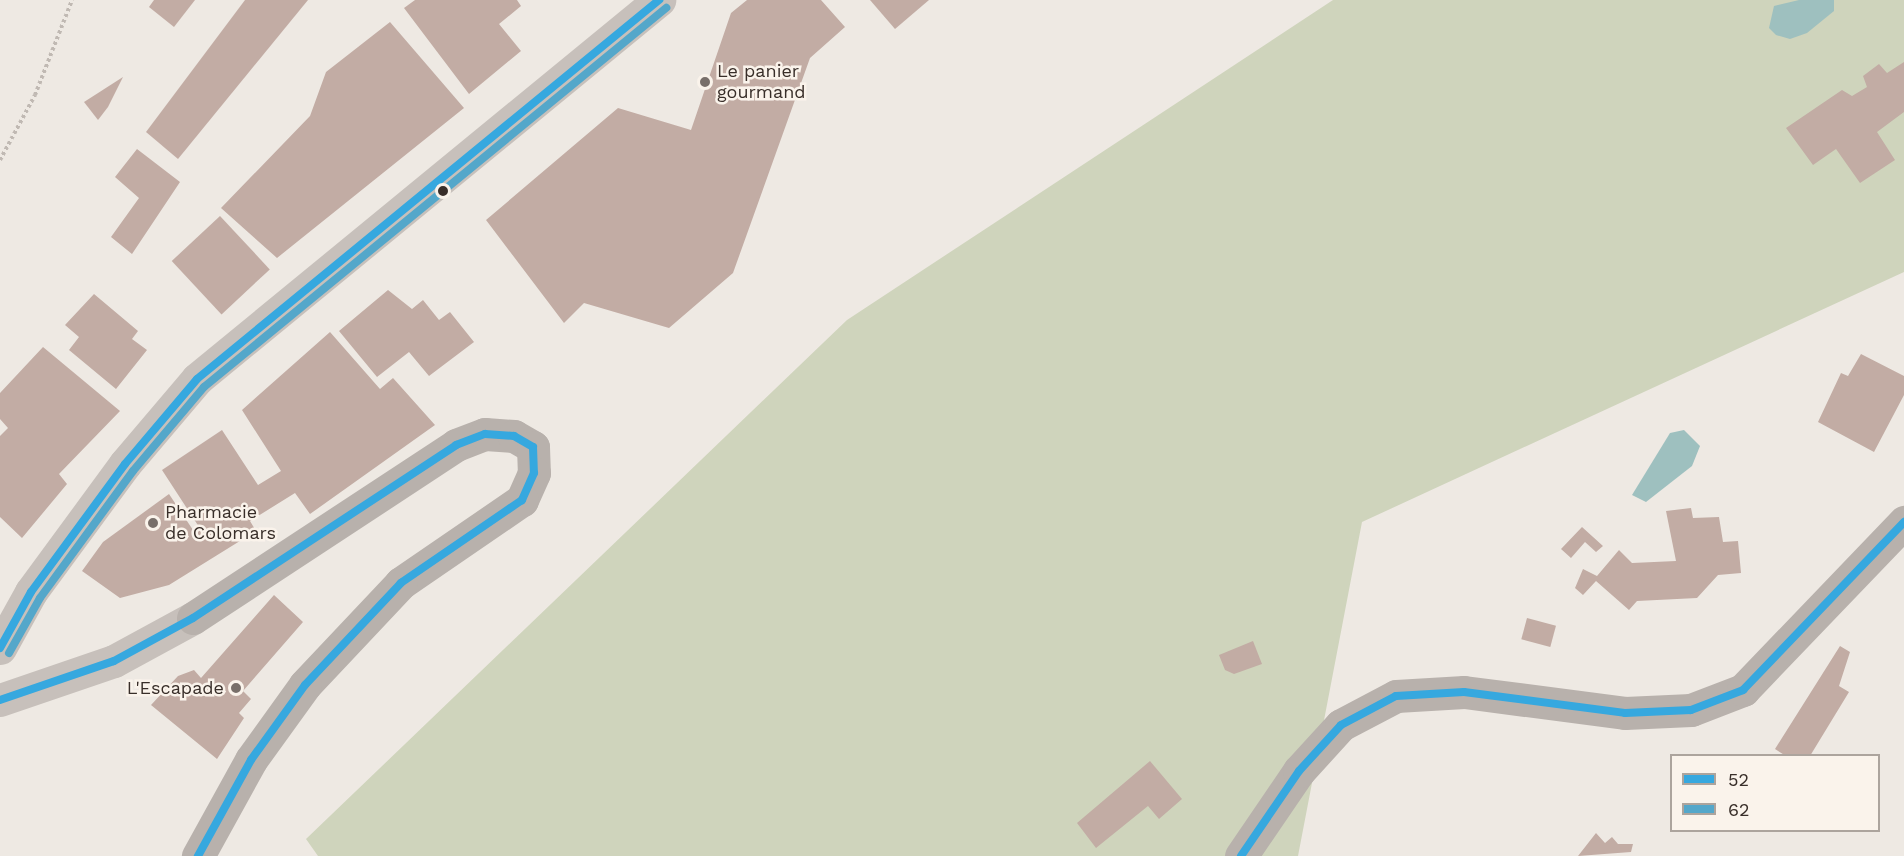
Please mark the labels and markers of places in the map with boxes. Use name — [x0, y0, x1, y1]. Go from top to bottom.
place label: Le panier gourmand — [717, 61, 806, 104]
marker: Le panier gourmand — [698, 75, 712, 89]
unlabelled marker — [437, 185, 449, 197]
place label: Pharmacie de Colomars — [165, 502, 276, 544]
marker: Pharmacie de Colomars — [146, 516, 160, 530]
place label: L'Escapade — [127, 677, 224, 699]
marker: L'Escapade — [229, 681, 243, 695]

